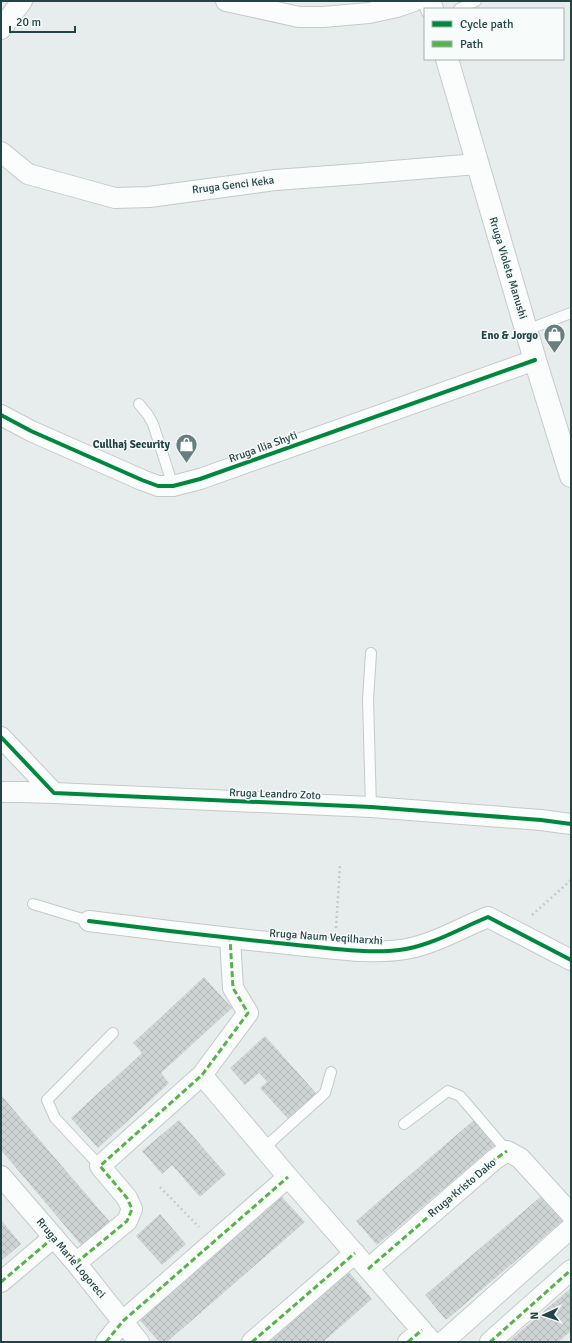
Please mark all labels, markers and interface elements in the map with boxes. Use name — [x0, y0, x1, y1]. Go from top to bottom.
scale bar — [10, 8, 75, 34]
legend — [424, 8, 564, 60]
text: 20 m — [16, 15, 41, 30]
text: Cycle path — [460, 17, 513, 32]
text: Path — [460, 37, 483, 52]
street label: Rruga Genci Keka — [191, 173, 275, 196]
street label: Rruga Violeta Manushi — [486, 215, 530, 321]
shop icon: Eno & Jorgo — [541, 322, 567, 355]
place label: Eno & Jorgo — [481, 329, 538, 342]
street label: Rruga Ilia Shyti — [227, 429, 299, 465]
shop icon: Cullhaj Security — [173, 431, 199, 464]
place label: Cullhaj Security — [93, 438, 171, 451]
street label: Rruga Leandro Zoto — [229, 786, 321, 802]
street label: Rruga Naum Veqilharxhi — [269, 927, 383, 947]
street label: Rruga Kristo Dako — [425, 1156, 499, 1220]
street label: Rruga Marie Logoreci — [34, 1215, 108, 1301]
north arrow — [524, 1295, 564, 1335]
text: N — [528, 1311, 541, 1320]

